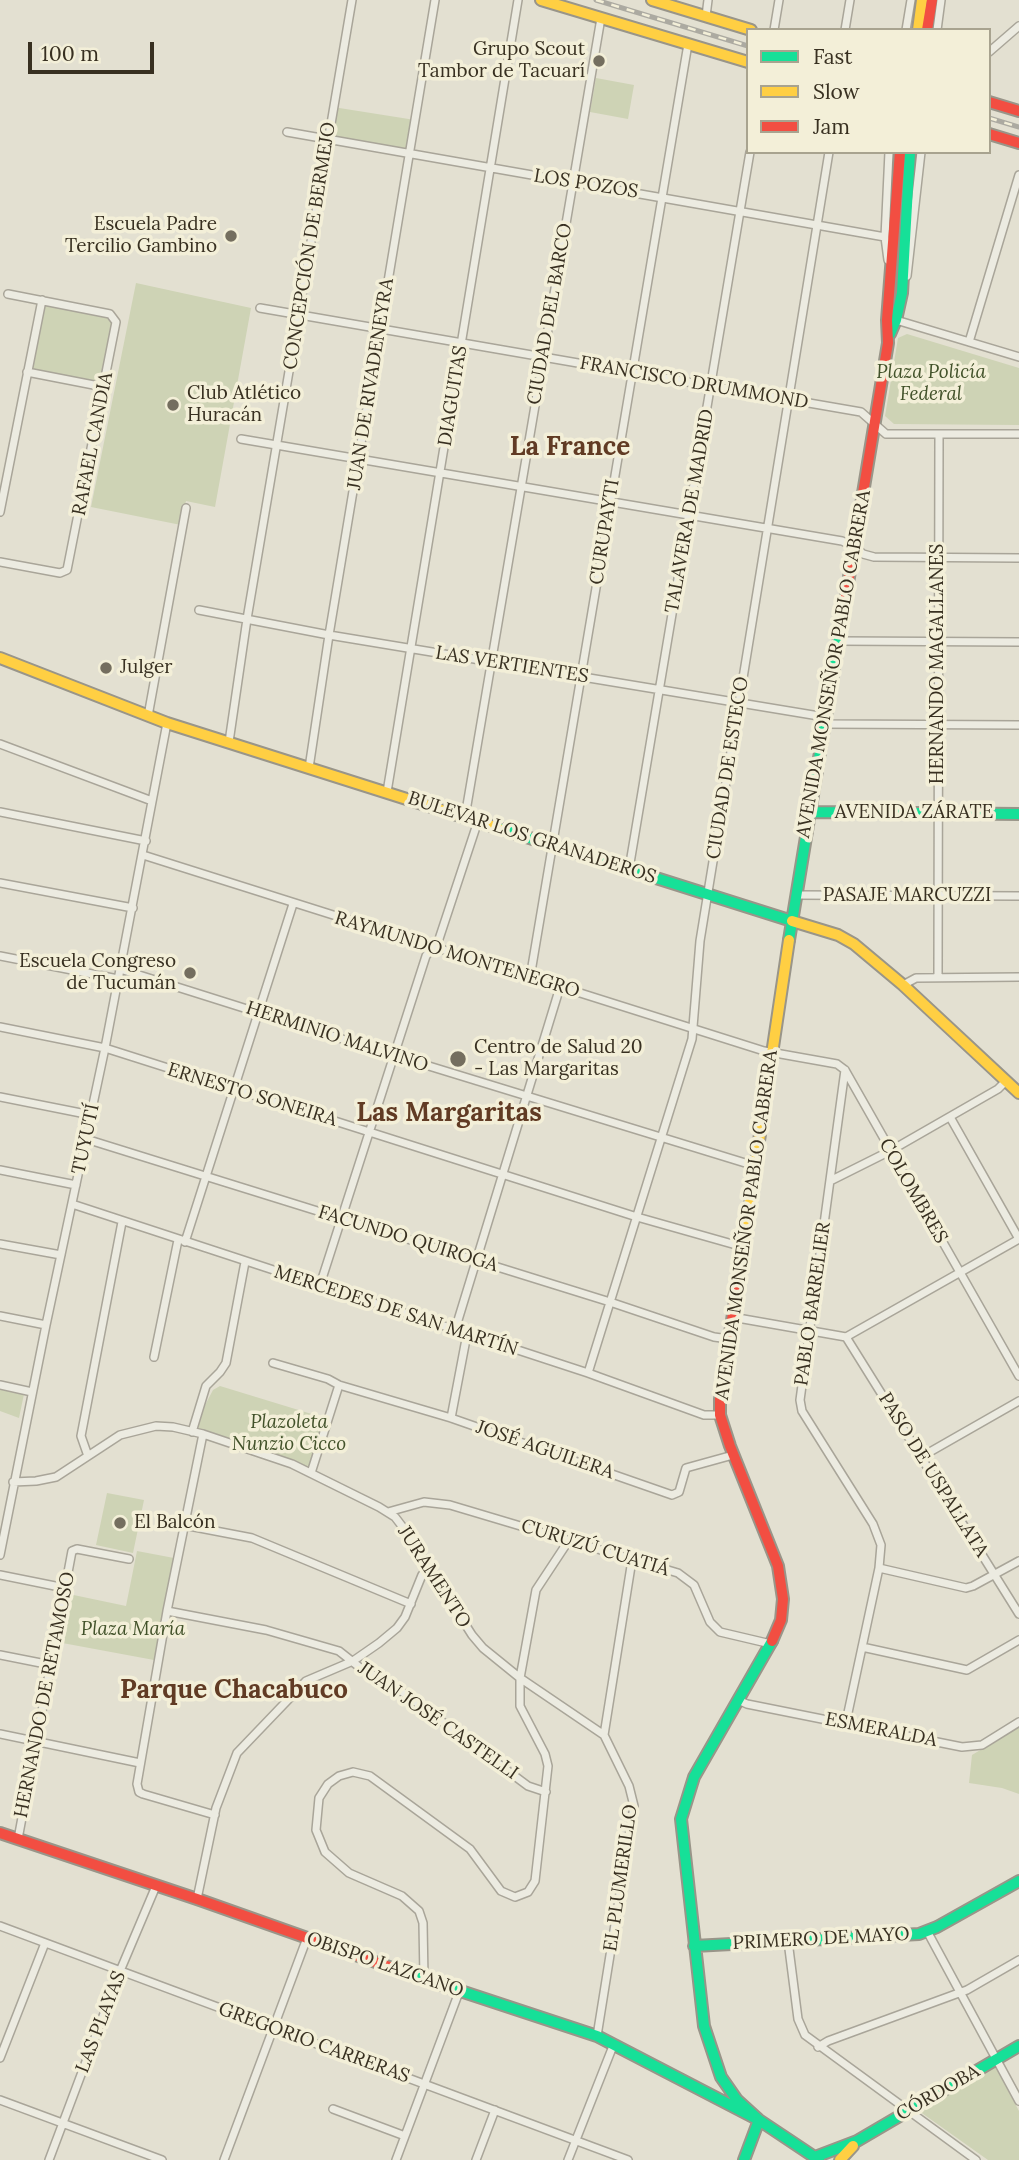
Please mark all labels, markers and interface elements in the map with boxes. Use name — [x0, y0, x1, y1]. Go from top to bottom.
scale bar — [32, 28, 158, 72]
legend — [746, 28, 991, 154]
place label: Grupo Scout Tambor de Tacuarí — [418, 39, 585, 83]
text: 100 m — [41, 40, 99, 67]
text: Fast — [813, 43, 852, 70]
marker: Grupo Scout Tambor de Tacuarí — [591, 53, 607, 69]
text: Slow — [813, 78, 860, 105]
text: Jam — [813, 113, 850, 140]
street label: CONCEPCIÓN DE BERMEJO — [279, 120, 341, 372]
street label: LOS POZOS — [532, 164, 640, 204]
place label: Escuela Padre Tercilio Gambino — [65, 214, 217, 258]
street label: CIUDAD DEL BARCO — [523, 221, 577, 407]
marker: Escuela Padre Tercilio Gambino — [223, 228, 239, 244]
street label: JUAN DE RIVADENEYRA — [343, 277, 399, 491]
street label: DIAGUITAS — [434, 344, 472, 448]
street label: FRANCISCO DRUMMOND — [578, 352, 810, 414]
park label: Plaza Policía Federal — [876, 362, 986, 406]
street label: RAFAEL CANDIA — [68, 370, 118, 518]
place label: Club Atlético Huracán — [187, 383, 301, 427]
marker: Club Atlético Huracán — [165, 397, 181, 413]
street label: TALAVERA DE MADRID — [661, 407, 719, 615]
district label: La France — [510, 432, 630, 464]
street label: CURUPAYTI — [585, 477, 625, 587]
street label: AVENIDA MONSEÑOR PABLO CABRERA — [792, 488, 876, 840]
street label: HERNANDO MAGALLANES — [927, 544, 949, 784]
street label: LAS VERTIENTES — [434, 642, 590, 688]
place label: Julger — [120, 657, 173, 679]
marker: Julger — [98, 660, 114, 676]
street label: CIUDAD DE ESTECO — [702, 675, 754, 861]
street label: BULEVAR LOS GRANADEROS — [405, 787, 659, 889]
street label: AVENIDA ZÁRATE — [835, 802, 993, 824]
street label: PASAJE MARCUZZI — [823, 885, 991, 907]
street label: RAYMUNDO MONTENEGRO — [332, 907, 582, 1003]
place label: Escuela Congreso de Tucumán — [19, 951, 176, 995]
marker: Escuela Congreso de Tucumán — [182, 965, 198, 981]
street label: HERMINIO MALVINO — [243, 997, 431, 1077]
place label: Centro de Salud 20 - Las Margaritas — [474, 1037, 643, 1081]
marker: Centro de Salud 20 - Las Margaritas — [448, 1049, 468, 1069]
street label: AVENIDA MONSEÑOR PABLO CABRERA — [711, 1049, 783, 1401]
street label: ERNESTO SONEIRA — [164, 1058, 340, 1132]
district label: Las Margaritas — [356, 1098, 542, 1130]
street label: TUYUTÍ — [67, 1102, 105, 1176]
street label: COLOMBRES — [874, 1134, 952, 1248]
street label: FACUNDO QUIROGA — [315, 1201, 501, 1277]
street label: PABLO BARRELIER — [790, 1221, 836, 1387]
street label: MERCEDES DE SAN MARTÍN — [271, 1261, 521, 1361]
street label: PASO DE USPALLATA — [873, 1389, 993, 1561]
park label: Plazoleta Nunzio Cicco — [232, 1412, 346, 1456]
street label: JOSÉ AGUILERA — [473, 1416, 617, 1484]
place label: El Balcón — [134, 1512, 215, 1534]
marker: El Balcón — [112, 1515, 128, 1531]
street label: CURUZÚ CUATIÁ — [518, 1515, 672, 1581]
street label: JURAMENTO — [393, 1522, 475, 1632]
street label: HERNANDO DE RETAMOSO — [10, 1570, 80, 1820]
park label: Plaza María — [81, 1619, 185, 1641]
street label: JUAN JOSÉ CASTELLI — [354, 1657, 522, 1785]
district label: Parque Chacabuco — [120, 1675, 348, 1707]
street label: ESMERALDA — [823, 1708, 939, 1752]
street label: EL PLUMERILLO — [599, 1803, 643, 1953]
street label: PRIMERO DE MAYO — [732, 1923, 910, 1955]
street label: OBISPO LAZCANO — [303, 1927, 467, 2003]
street label: LAS PLAYAS — [71, 1968, 131, 2076]
street label: GREGORIO CARRERAS — [215, 1998, 413, 2088]
street label: CÓRDOBA — [892, 2060, 984, 2126]

